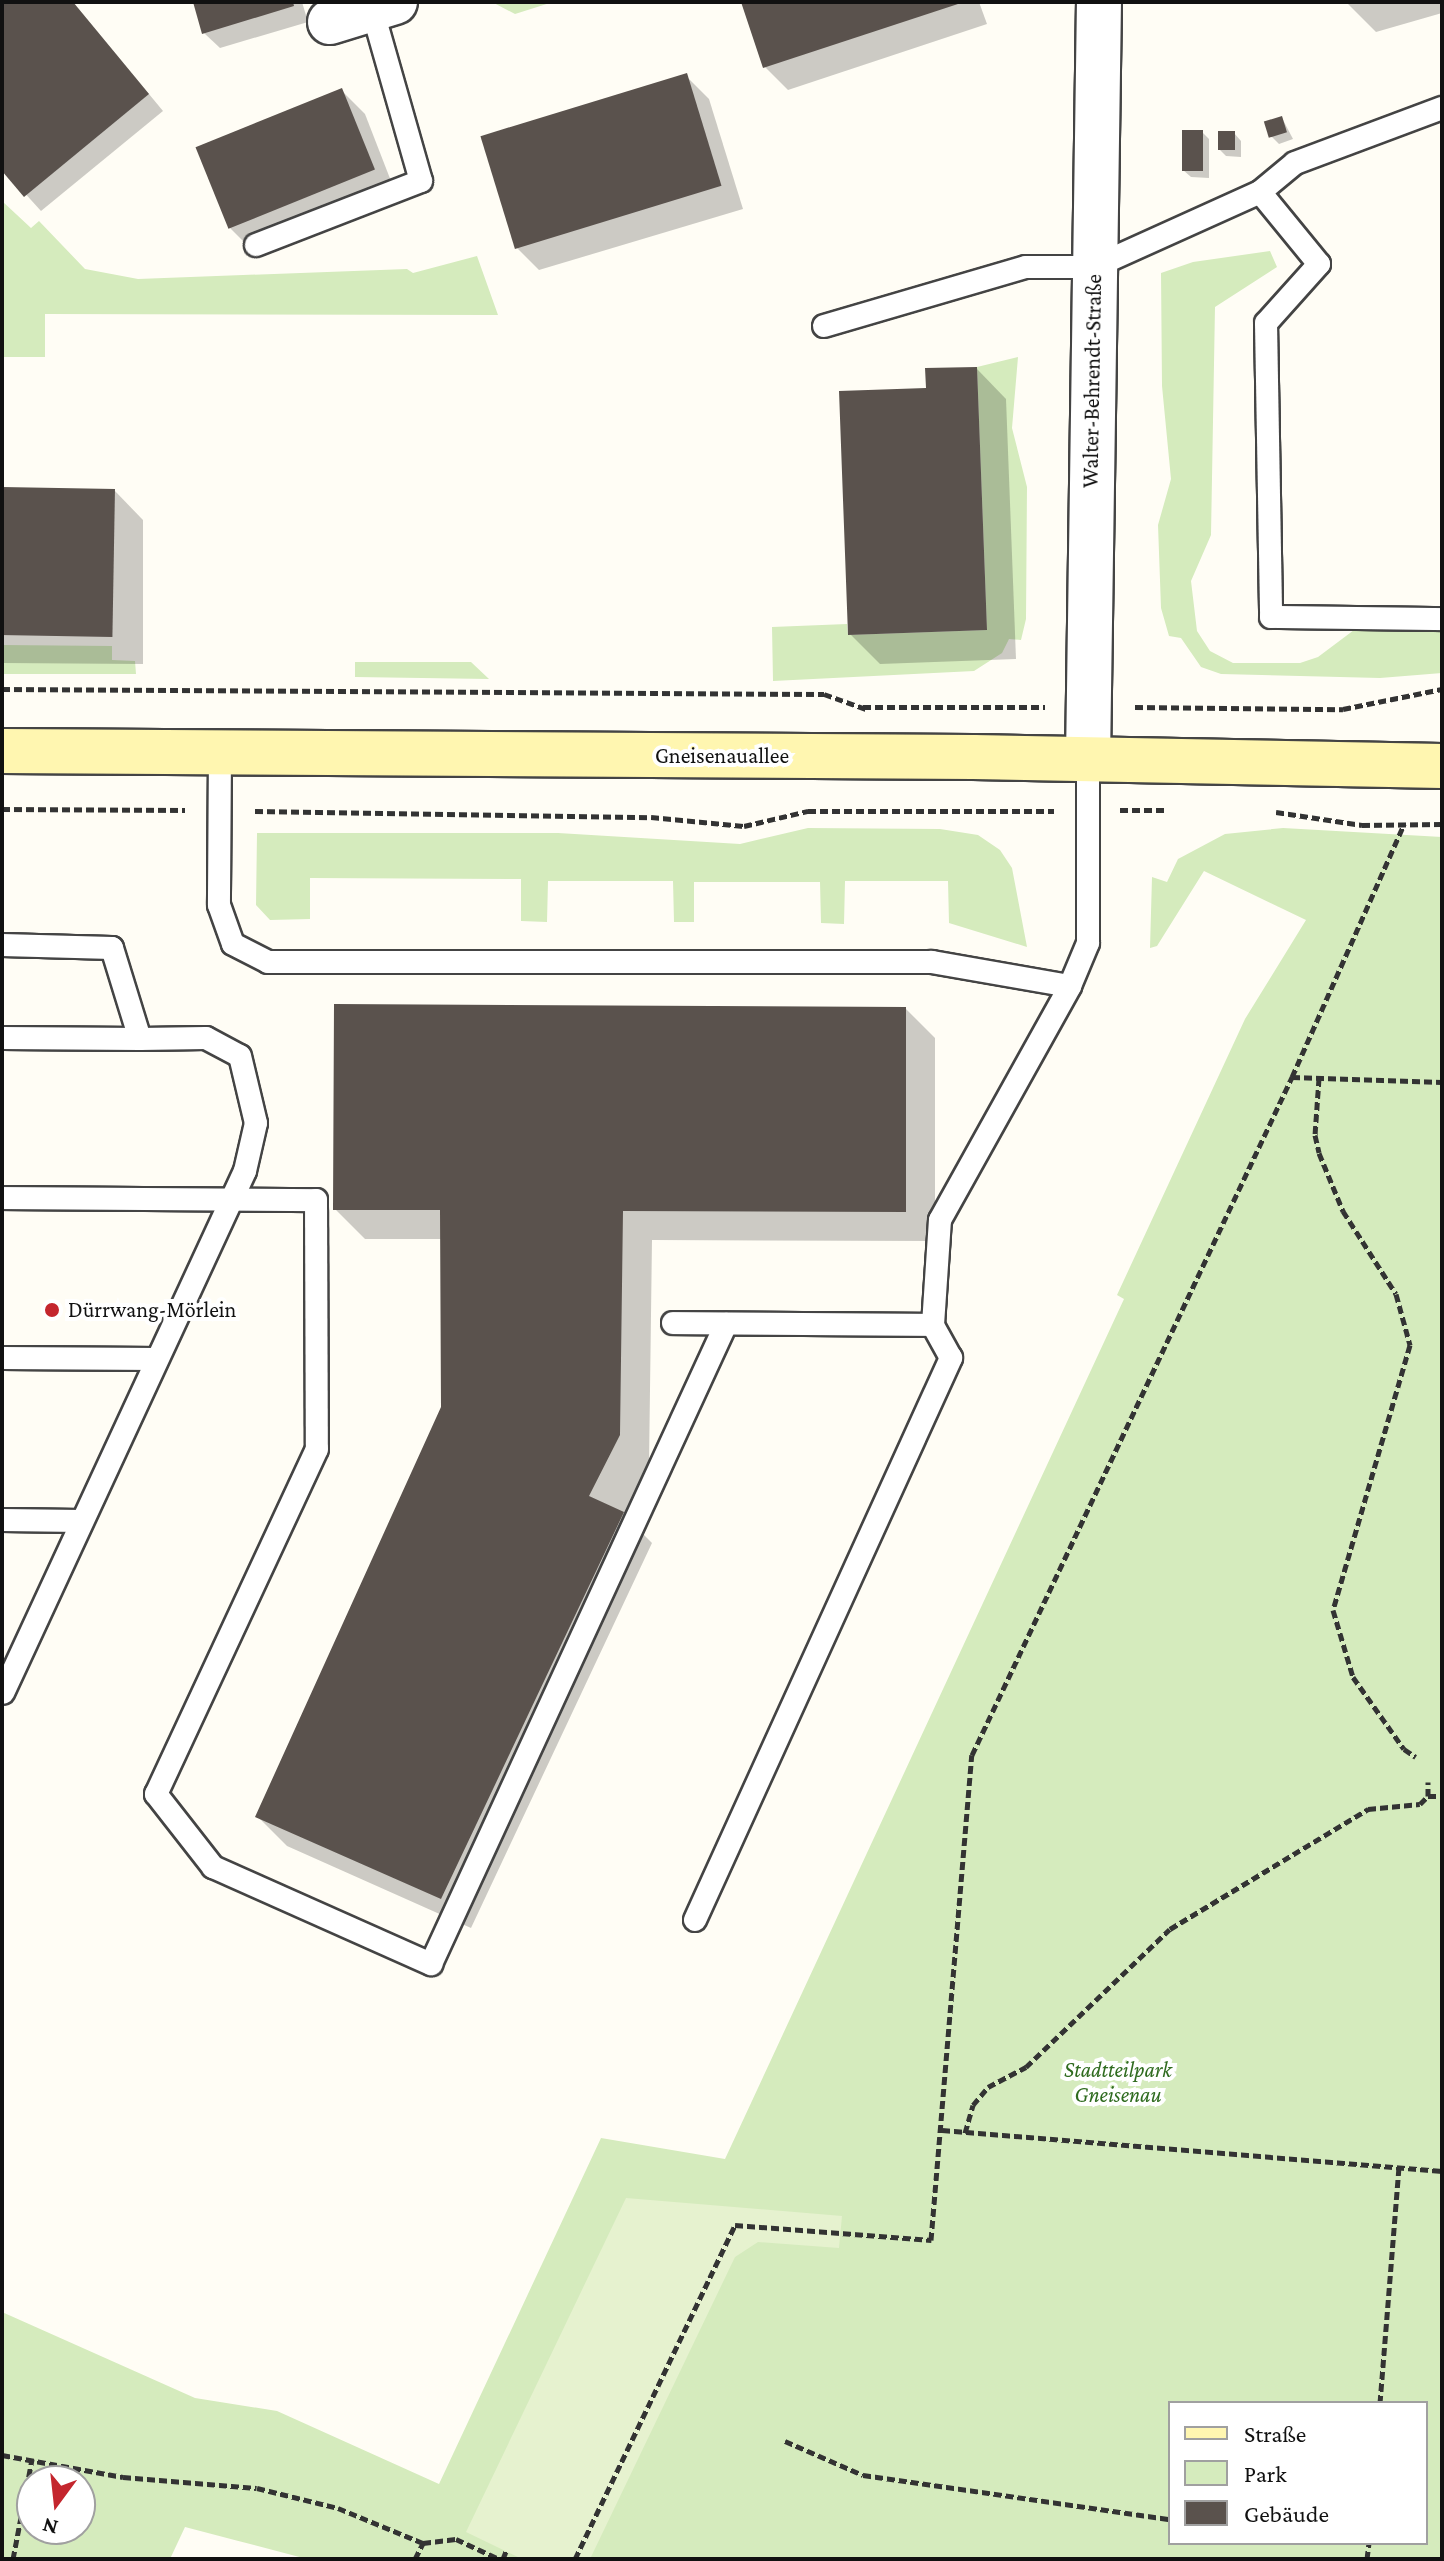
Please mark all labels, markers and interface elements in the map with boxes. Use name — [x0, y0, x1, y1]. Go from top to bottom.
street label: Walter-Behrendt-Straße — [1077, 274, 1107, 488]
street label: Gneisenauallee — [655, 743, 789, 769]
place label: Dürrwang-Mörlein — [68, 1297, 236, 1323]
marker: Dürrwang-Mörlein — [43, 1301, 61, 1319]
park label: Stadtteilpark Gneisenau — [1064, 2056, 1172, 2108]
legend — [1168, 2401, 1428, 2545]
text: Straße — [1244, 2420, 1306, 2447]
text: Park — [1244, 2460, 1287, 2487]
north arrow — [16, 2465, 96, 2545]
text: Gebäude — [1244, 2500, 1329, 2527]
text: N — [40, 2513, 61, 2541]

